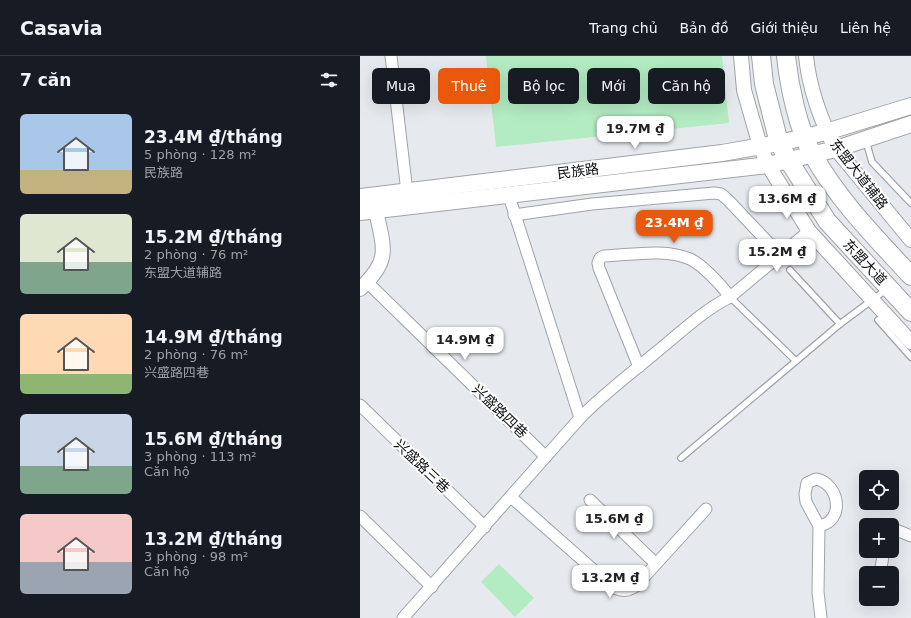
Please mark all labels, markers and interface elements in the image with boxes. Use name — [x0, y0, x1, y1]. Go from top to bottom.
text: Casavia — [20, 17, 103, 39]
text: Trang chủ — [589, 20, 658, 36]
text: Bản đồ — [680, 20, 728, 36]
text: Giới thiệu — [750, 20, 818, 36]
text: Liên hệ — [840, 20, 891, 36]
chip: Mua — [372, 68, 430, 104]
chip: Thuê — [438, 68, 500, 104]
chip: Bộ lọc — [508, 68, 579, 104]
chip: Mới — [587, 68, 640, 104]
chip: Căn hộ — [648, 68, 725, 104]
icon: filters — [318, 69, 340, 91]
text: 7 căn — [20, 70, 71, 90]
pin: 19.7M ₫ — [598, 116, 672, 150]
text: 19.7M ₫ — [606, 121, 664, 136]
text: 23.4M ₫/tháng — [144, 127, 283, 147]
icon: home — [52, 130, 100, 178]
street label: 东盟大道辅路 — [827, 136, 891, 212]
text: 5 phòng · 128 m² — [144, 147, 257, 162]
street label: 民族路 — [556, 161, 600, 181]
text: 民族路 — [144, 165, 183, 180]
pin: 13.6M ₫ — [750, 186, 824, 220]
text: 13.6M ₫ — [758, 191, 816, 206]
pin: 23.4M ₫ — [637, 210, 711, 244]
text: 23.4M ₫ — [645, 215, 703, 230]
text: 15.2M ₫/tháng — [144, 227, 283, 247]
icon: home — [52, 230, 100, 278]
street label: 东盟大道 — [840, 236, 890, 288]
pin: 15.2M ₫ — [740, 239, 814, 273]
text: 15.2M ₫ — [748, 244, 806, 259]
text: 2 phòng · 76 m² — [144, 247, 248, 262]
text: 东盟大道辅路 — [144, 265, 222, 280]
text: 14.9M ₫/tháng — [144, 327, 283, 347]
pin: 14.9M ₫ — [428, 327, 502, 361]
icon: home — [52, 330, 100, 378]
text: 14.9M ₫ — [436, 332, 494, 347]
text: 2 phòng · 76 m² — [144, 347, 248, 362]
text: 兴盛路四巷 — [144, 365, 209, 380]
street label: 兴盛路四巷 — [469, 381, 531, 441]
text: 15.6M ₫/tháng — [144, 429, 283, 449]
icon: home — [52, 430, 100, 478]
street label: 兴盛路三巷 — [391, 436, 453, 496]
text: 3 phòng · 113 m² — [144, 449, 257, 464]
text: Căn hộ — [144, 464, 190, 479]
map controls — [859, 470, 899, 606]
button: locate — [859, 470, 899, 510]
pin: 15.6M ₫ — [577, 506, 651, 540]
text: 15.6M ₫ — [585, 511, 643, 526]
button: + — [859, 518, 899, 558]
text: 13.2M ₫/tháng — [144, 529, 283, 549]
icon: home — [52, 530, 100, 578]
text: 3 phòng · 98 m² — [144, 549, 248, 564]
text: Căn hộ — [144, 564, 190, 579]
pin: 13.2M ₫ — [573, 565, 647, 599]
button: − — [859, 566, 899, 606]
text: 13.2M ₫ — [581, 570, 639, 585]

